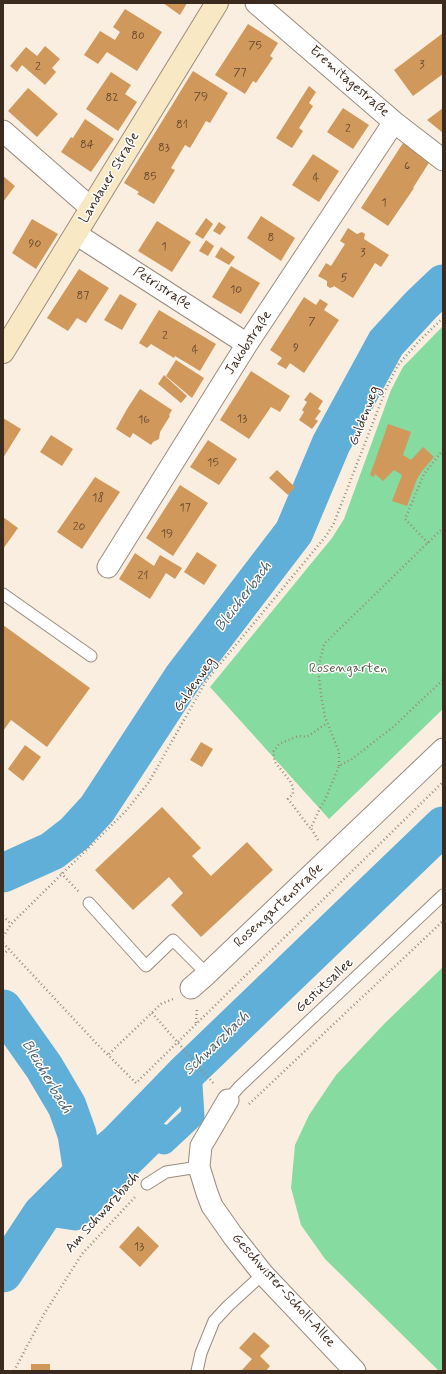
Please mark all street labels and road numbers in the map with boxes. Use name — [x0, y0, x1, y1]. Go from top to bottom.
street label: Eremitagestraße — [306, 43, 392, 121]
street label: Landauer Straße — [76, 129, 144, 227]
street label: Petristraße — [130, 264, 194, 314]
street label: Jakobstraße — [222, 308, 276, 378]
street label: Guldenweg — [346, 384, 384, 448]
street label: Guldenweg — [171, 654, 219, 716]
street label: Rosengartenstraße — [231, 860, 327, 952]
street label: Gestütsallee — [293, 955, 357, 1017]
street label: Am Schwarzbach — [62, 1169, 144, 1257]
street label: Geschwister-Scholl-Allee — [227, 1231, 339, 1351]

